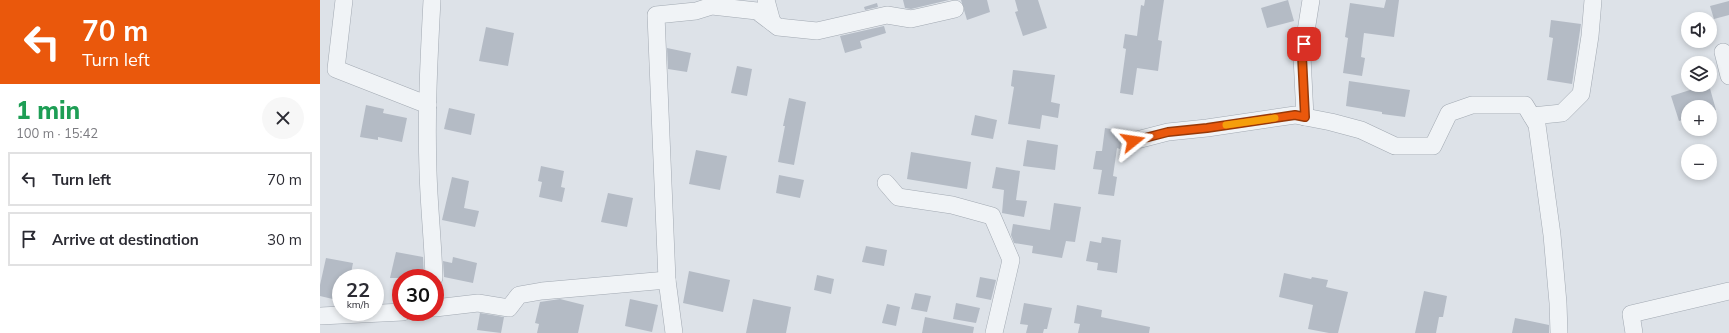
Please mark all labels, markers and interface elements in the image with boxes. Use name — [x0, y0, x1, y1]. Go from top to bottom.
map controls — [1681, 12, 1717, 180]
button: sound — [1681, 12, 1717, 48]
text: 70 m — [82, 13, 148, 48]
icon: left — [16, 16, 68, 68]
pin — [1287, 27, 1321, 61]
icon: arrive — [1293, 33, 1315, 55]
text: Turn left — [82, 48, 150, 71]
button: layers — [1681, 56, 1717, 92]
text: 1 min — [16, 95, 80, 125]
button: close — [262, 97, 304, 139]
button: + — [1681, 100, 1717, 136]
position arrow — [1112, 120, 1154, 162]
text: 100 m · 15:42 — [16, 125, 98, 141]
button: − — [1681, 144, 1717, 180]
icon: left — [18, 168, 40, 190]
text: Turn left — [52, 170, 111, 189]
text: 70 m — [267, 170, 302, 189]
icon: arrive — [18, 228, 40, 250]
text: Arrive at destination — [52, 230, 199, 249]
text: 30 m — [267, 230, 302, 249]
speed limit sign: 30 — [392, 269, 444, 321]
text: 22 — [346, 277, 370, 302]
text: km/h — [347, 298, 369, 311]

